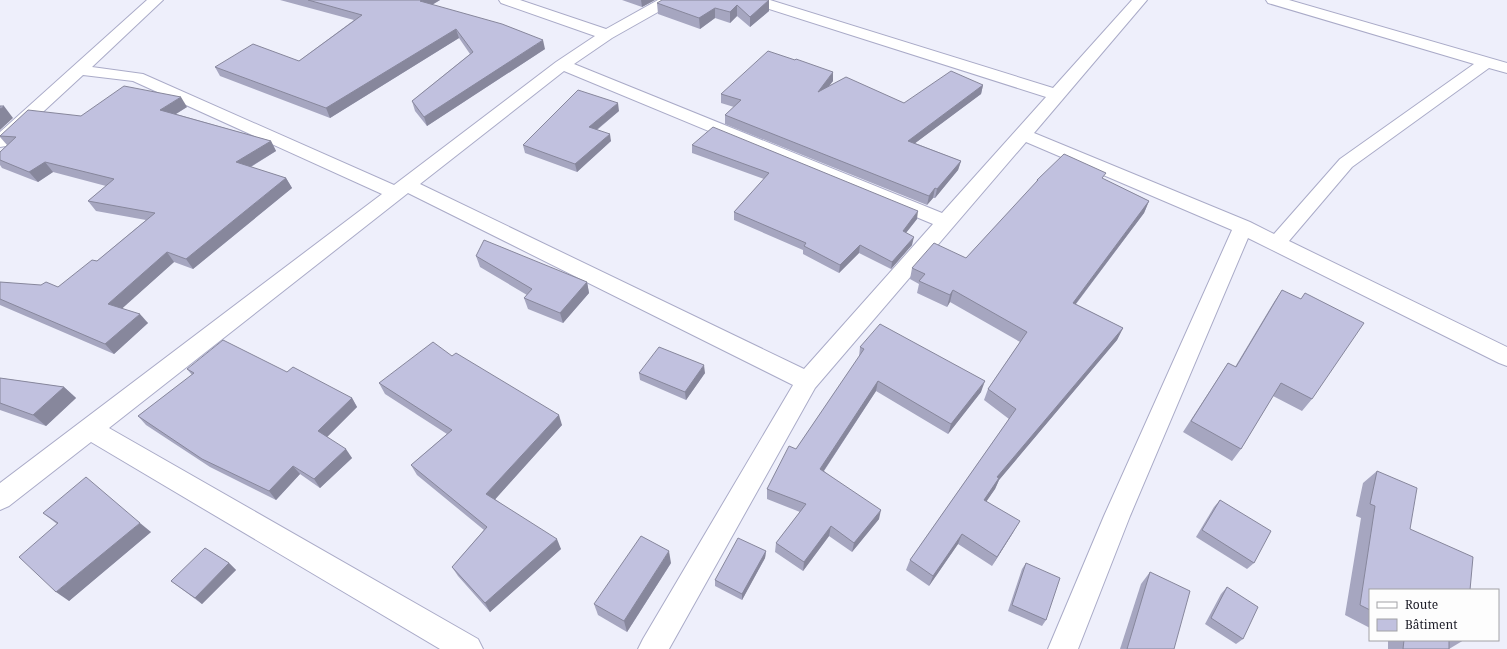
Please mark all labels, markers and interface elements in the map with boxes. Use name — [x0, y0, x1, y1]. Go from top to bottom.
legend — [1369, 589, 1499, 641]
text: Route — [1405, 596, 1438, 613]
text: Bâtiment — [1405, 616, 1457, 633]

